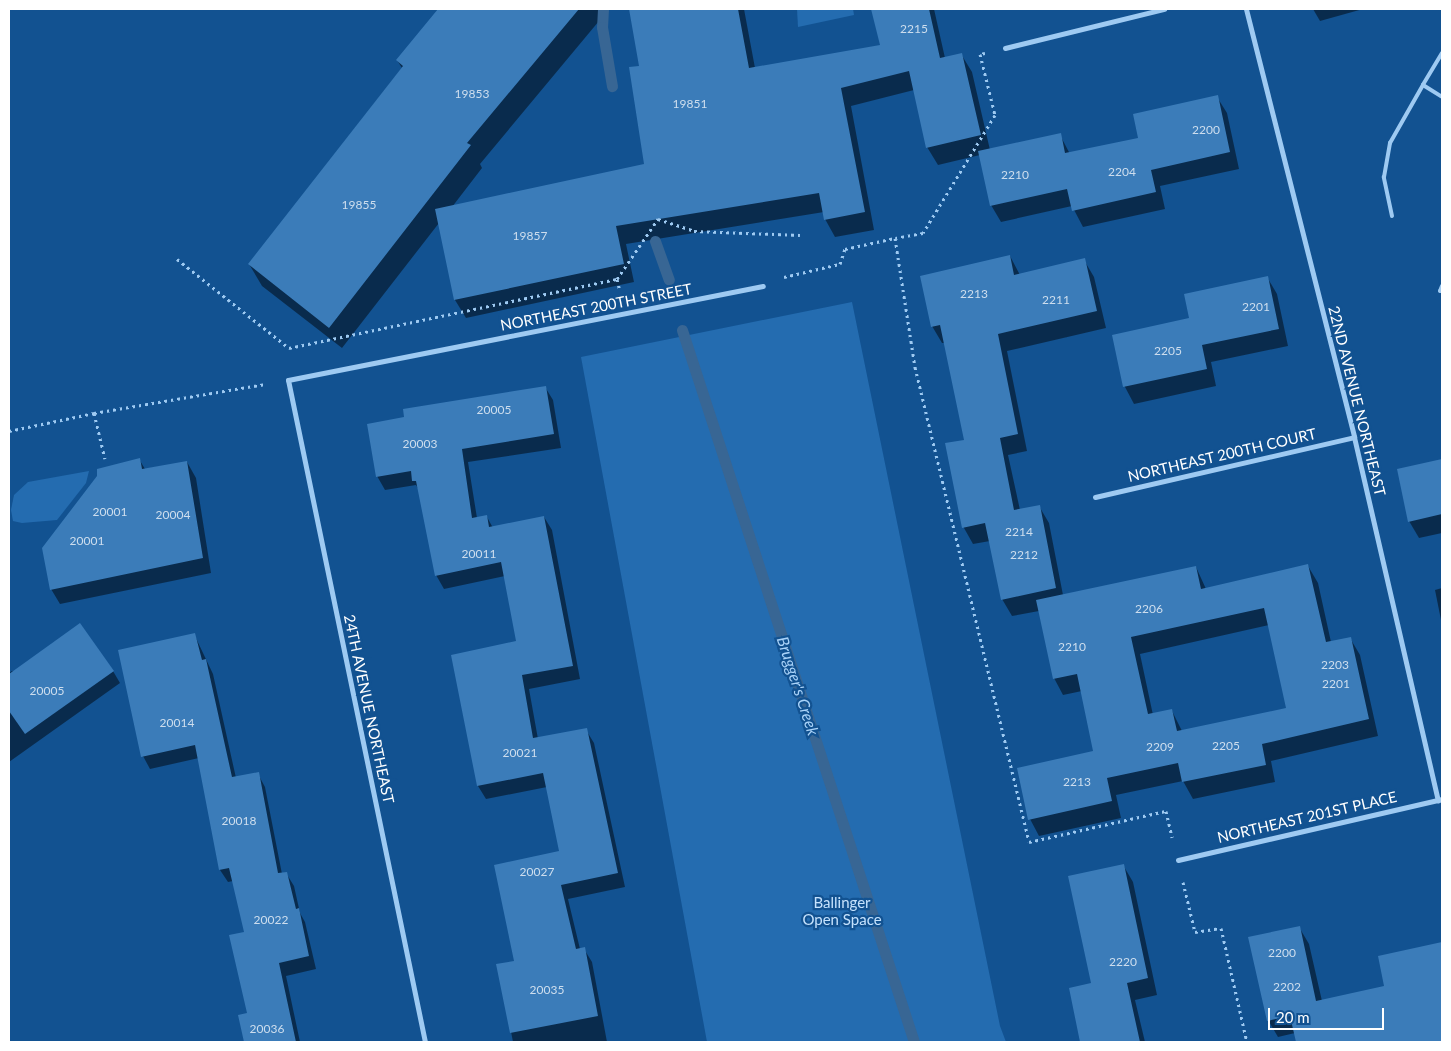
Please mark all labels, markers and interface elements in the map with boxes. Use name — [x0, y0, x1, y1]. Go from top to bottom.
house number: 2215 — [900, 22, 928, 36]
house number: 19853 — [455, 87, 489, 101]
house number: 19851 — [673, 97, 707, 111]
house number: 2200 — [1192, 123, 1220, 137]
house number: 2204 — [1108, 165, 1136, 179]
house number: 2210 — [1001, 168, 1029, 182]
house number: 19855 — [342, 198, 376, 212]
house number: 19857 — [513, 229, 547, 243]
street label: NORTHEAST 200TH STREET — [498, 280, 694, 334]
house number: 2213 — [960, 287, 988, 301]
house number: 2211 — [1042, 293, 1070, 307]
house number: 2201 — [1242, 300, 1270, 314]
street label: 22ND AVENUE NORTHEAST — [1325, 304, 1389, 498]
house number: 2205 — [1154, 344, 1182, 358]
house number: 20005 — [477, 403, 511, 417]
street label: NORTHEAST 200TH COURT — [1126, 424, 1318, 486]
house number: 20003 — [403, 437, 437, 451]
house number: 20001 — [93, 505, 127, 519]
house number: 20004 — [156, 508, 190, 522]
house number: 2214 — [1005, 525, 1033, 539]
house number: 20001 — [70, 534, 104, 548]
house number: 20011 — [462, 547, 496, 561]
house number: 2212 — [1010, 548, 1038, 562]
house number: 2206 — [1135, 602, 1163, 616]
street label: 24TH AVENUE NORTHEAST — [340, 613, 398, 805]
water label: Brugger's Creek — [773, 634, 823, 738]
house number: 2210 — [1058, 640, 1086, 654]
house number: 2203 — [1321, 658, 1349, 672]
house number: 2201 — [1322, 677, 1350, 691]
house number: 20005 — [30, 684, 64, 698]
house number: 20014 — [160, 716, 194, 730]
house number: 2205 — [1212, 739, 1240, 753]
house number: 2209 — [1146, 740, 1174, 754]
house number: 20021 — [503, 746, 537, 760]
house number: 2213 — [1063, 775, 1091, 789]
street label: NORTHEAST 201ST PLACE — [1215, 787, 1399, 847]
house number: 20018 — [222, 814, 256, 828]
house number: 20027 — [520, 865, 554, 879]
park label: Ballinger Open Space — [802, 893, 882, 928]
house number: 20022 — [254, 913, 288, 927]
house number: 2200 — [1268, 946, 1296, 960]
house number: 2220 — [1109, 955, 1137, 969]
house number: 2202 — [1273, 980, 1301, 994]
house number: 20035 — [530, 983, 564, 997]
scale bar — [1271, 998, 1387, 1030]
text: 20 m — [1276, 1008, 1310, 1026]
house number: 20036 — [250, 1022, 284, 1036]

